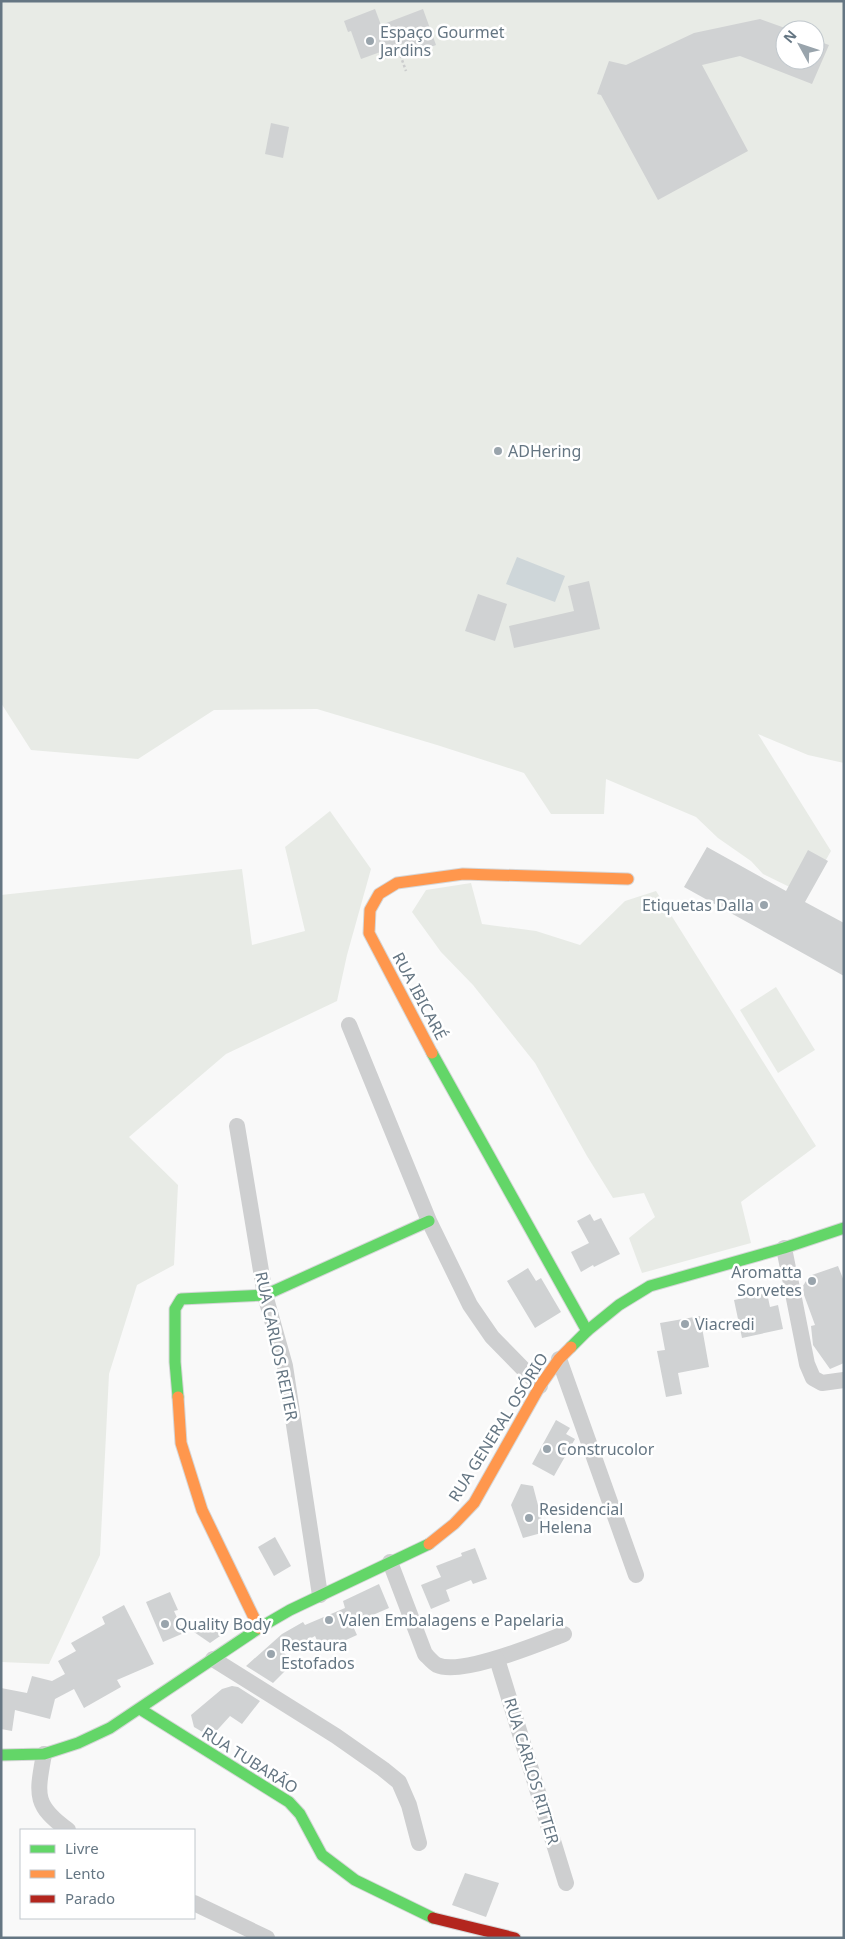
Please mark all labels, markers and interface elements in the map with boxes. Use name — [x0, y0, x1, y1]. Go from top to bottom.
north arrow — [775, 20, 825, 70]
place label: Espaço Gourmet Jardins — [378, 21, 505, 61]
text: N — [779, 26, 801, 47]
marker: Espaço Gourmet Jardins — [364, 35, 376, 47]
place label: ADHering — [508, 440, 581, 462]
marker: ADHering — [492, 445, 504, 457]
place label: Etiquetas Dalla — [642, 894, 754, 916]
marker: Etiquetas Dalla — [758, 899, 770, 911]
street label: RUA IBICARÉ — [388, 948, 452, 1044]
place label: Aromatta Sorvetes — [731, 1261, 802, 1301]
street label: RUA CARLOS REITER — [250, 1270, 304, 1423]
marker: Aromatta Sorvetes — [806, 1275, 818, 1287]
place label: Viacredi — [695, 1313, 755, 1335]
marker: Viacredi — [679, 1318, 691, 1330]
street label: RUA GENERAL OSÓRIO — [443, 1348, 553, 1506]
place label: Construcolor — [557, 1438, 655, 1460]
marker: Construcolor — [541, 1443, 553, 1455]
place label: Residencial Helena — [539, 1498, 623, 1538]
marker: Residencial Helena — [523, 1512, 535, 1524]
place label: Valen Embalagens e Papelaria — [339, 1609, 564, 1631]
place label: Quality Body — [175, 1613, 272, 1635]
marker: Valen Embalagens e Papelaria — [323, 1614, 335, 1626]
marker: Quality Body — [159, 1618, 171, 1630]
place label: Restaura Estofados — [281, 1634, 355, 1674]
marker: Restaura Estofados — [265, 1648, 277, 1660]
street label: RUA CARLOS RITTER — [499, 1695, 565, 1847]
street label: RUA TUBARÃO — [198, 1722, 302, 1798]
legend — [20, 1829, 195, 1919]
text: Livre — [65, 1838, 99, 1858]
text: Lento — [65, 1863, 105, 1883]
text: Parado — [65, 1888, 115, 1908]

